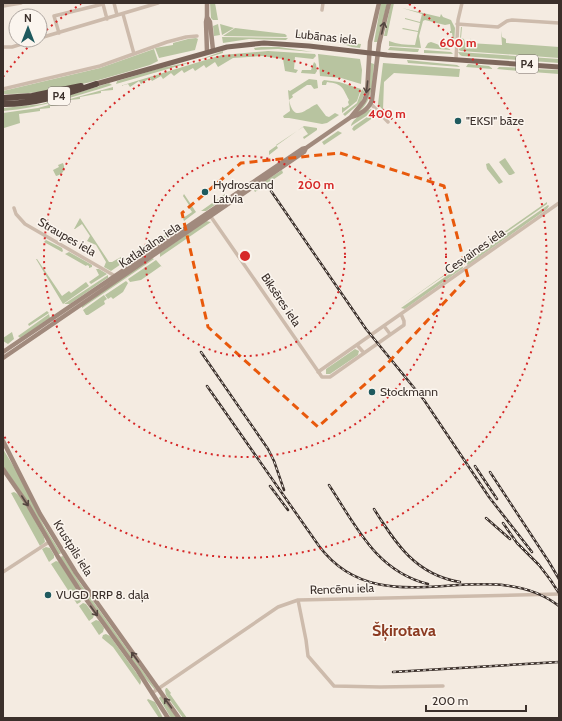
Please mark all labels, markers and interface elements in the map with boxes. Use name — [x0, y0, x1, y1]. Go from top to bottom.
north arrow — [8, 8, 48, 48]
text: N — [24, 11, 32, 25]
one-way arrow — [380, 22, 387, 35]
street label: Lubānas iela — [294, 26, 358, 47]
text: 600 m — [440, 35, 476, 50]
road number: P4 — [516, 55, 538, 73]
one-way arrow — [363, 81, 371, 94]
road number: P4 — [48, 87, 70, 105]
text: 400 m — [368, 106, 406, 121]
place label: "EKSI" bāze — [466, 113, 524, 128]
marker: "EKSI" bāze — [453, 116, 463, 126]
place label: Hydroscand Latvia — [213, 177, 274, 206]
text: 200 m — [298, 177, 334, 192]
marker: Hydroscand Latvia — [200, 187, 210, 197]
street label: Straupes iela — [36, 214, 99, 259]
street label: Katlakalna iela — [116, 218, 184, 271]
street label: Cesvaines iela — [442, 224, 508, 277]
centre of rings — [238, 249, 252, 263]
street label: Biksēres iela — [258, 270, 305, 329]
place label: Stockmann — [380, 384, 438, 399]
marker: Stockmann — [367, 387, 377, 397]
one-way arrow — [21, 495, 29, 506]
street label: Krustpils iela — [50, 517, 97, 579]
street label: Rencēnu iela — [310, 580, 375, 597]
place label: VUGD RRP 8. daļa — [56, 587, 149, 603]
marker: VUGD RRP 8. daļa — [43, 590, 53, 600]
one-way arrow — [90, 605, 98, 616]
district label: Šķirotava — [372, 621, 436, 641]
one-way arrow — [131, 652, 139, 663]
scale bar — [426, 687, 526, 713]
text: 200 m — [432, 693, 468, 708]
one-way arrow — [164, 698, 173, 709]

